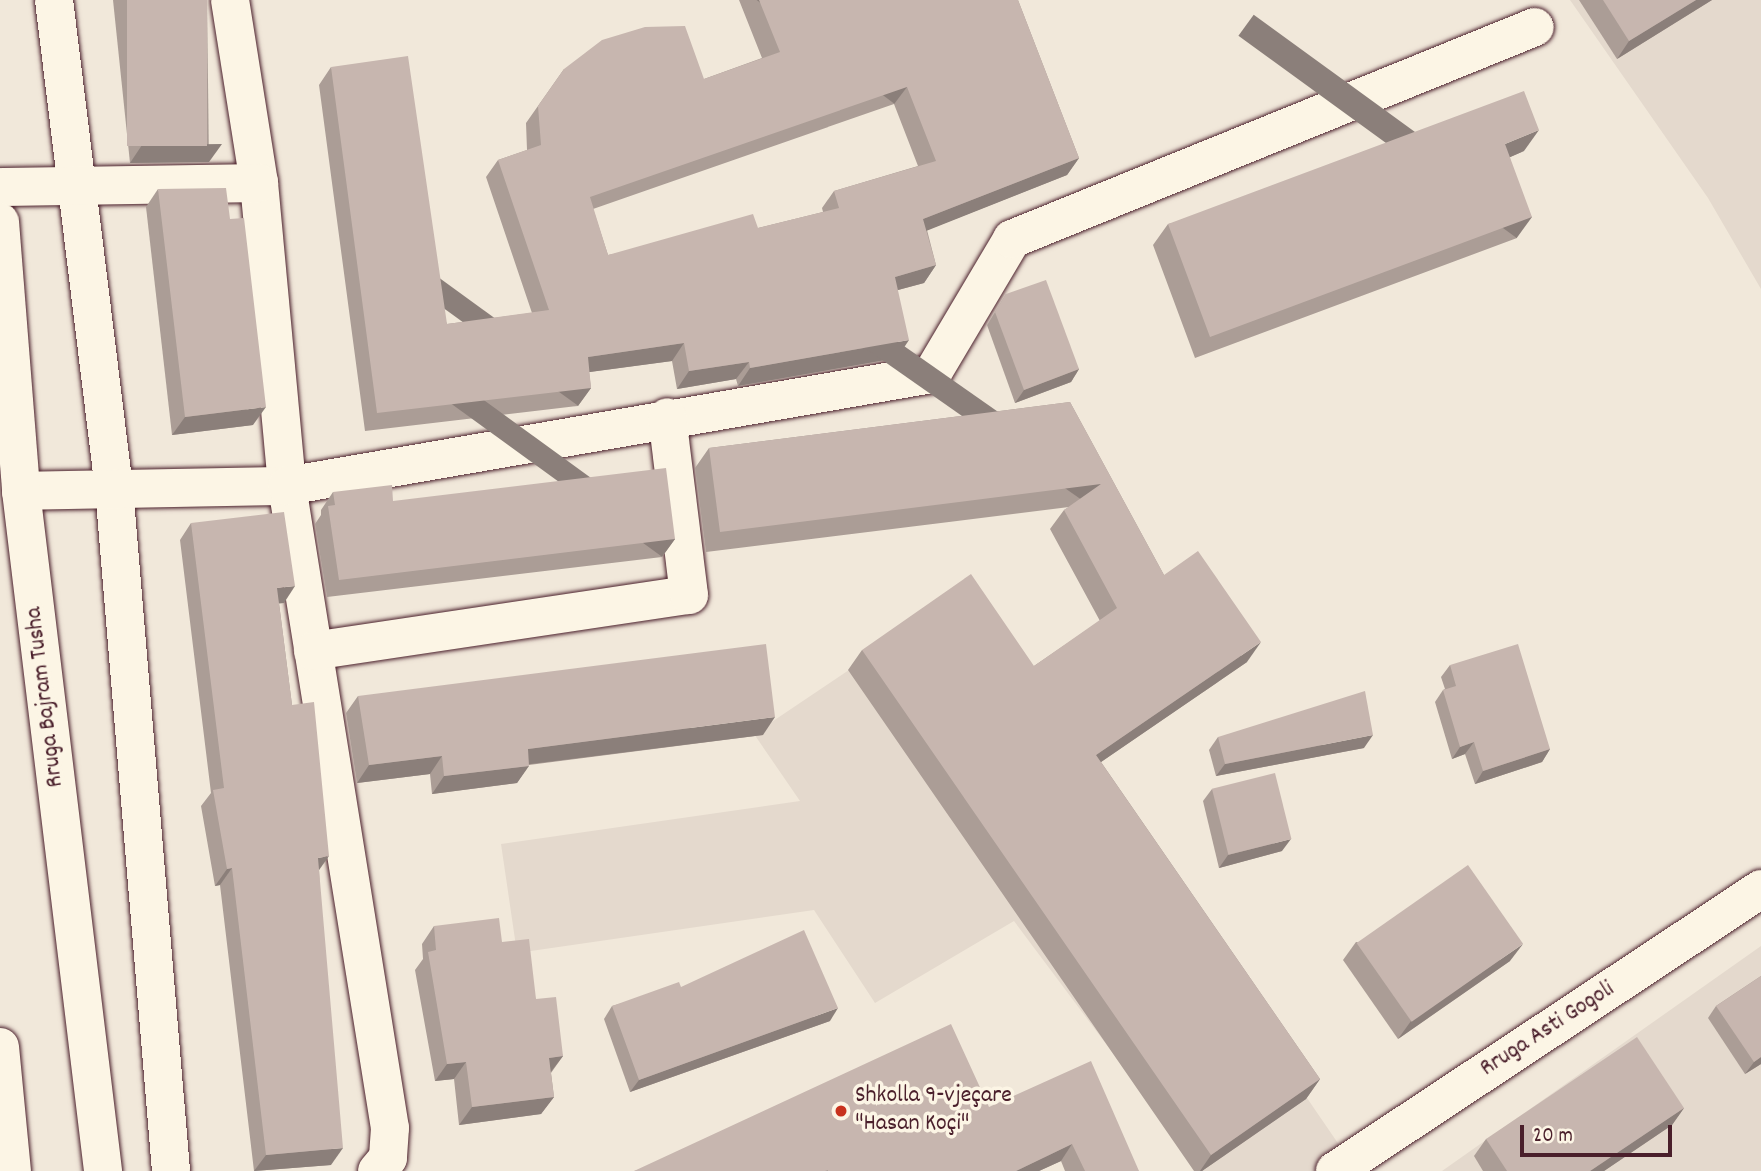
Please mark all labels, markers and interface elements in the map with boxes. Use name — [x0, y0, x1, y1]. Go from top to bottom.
street label: Rruga Bajram Tusha — [21, 605, 71, 789]
street label: Rruga Asti Gogoli — [1475, 976, 1621, 1084]
place label: Shkolla 9-vjeçare "Hasan Koçi" — [855, 1083, 1012, 1139]
marker: Shkolla 9-vjeçare "Hasan Koçi" — [833, 1103, 849, 1119]
scale bar — [1523, 1112, 1675, 1156]
text: 20 m — [1533, 1122, 1573, 1152]

